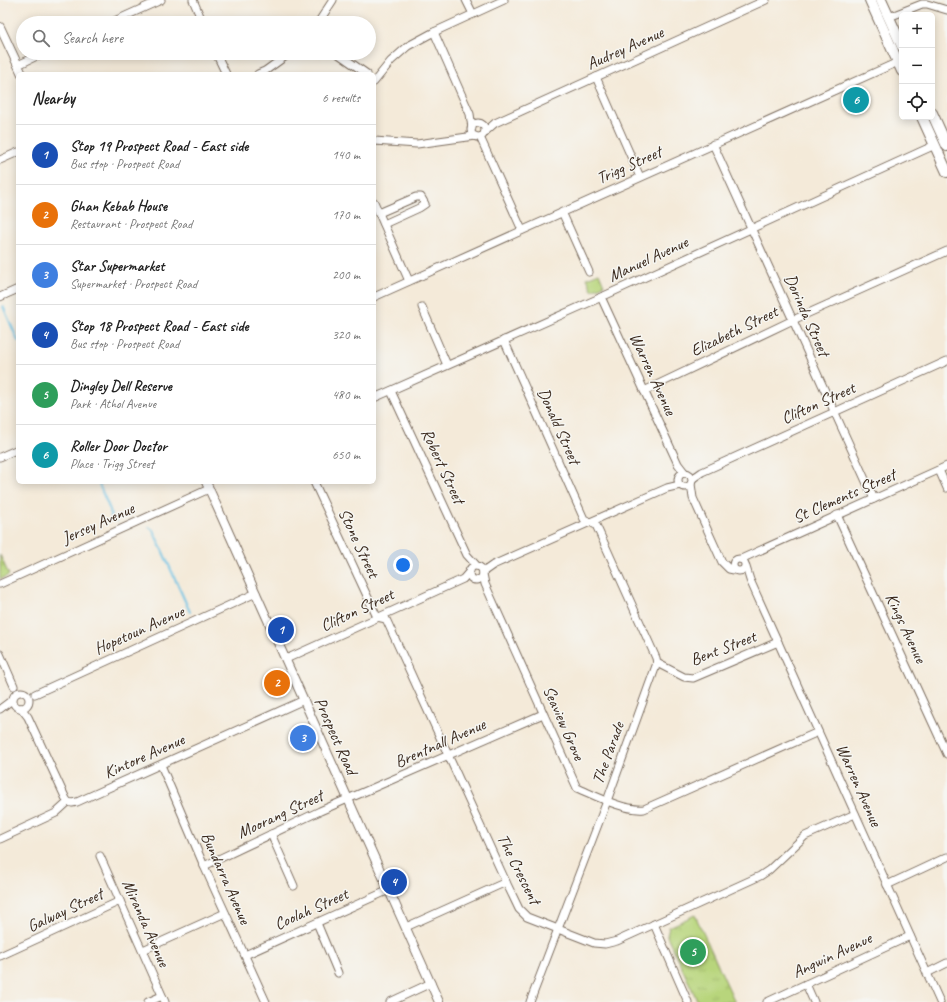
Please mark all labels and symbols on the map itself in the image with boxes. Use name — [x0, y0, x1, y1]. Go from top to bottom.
street label: Audrey Avenue — [583, 21, 668, 74]
pin: 6 — [843, 85, 869, 115]
street label: Trigg Street — [593, 140, 667, 189]
street label: Manuel Avenue — [605, 231, 692, 287]
street label: Dorinda Street — [780, 271, 835, 362]
street label: Elizabeth Street — [687, 300, 783, 361]
street label: Warren Avenue — [625, 330, 682, 420]
street label: Clifton Street — [778, 376, 860, 429]
street label: Donald Street — [533, 385, 586, 470]
street label: Robert Street — [416, 425, 471, 509]
street label: St Clements Street — [789, 463, 901, 528]
street label: Jersey Avenue — [58, 497, 139, 549]
street label: Stone Street — [334, 505, 385, 583]
your location — [393, 555, 413, 575]
street label: Clifton Street — [317, 583, 399, 636]
street label: Kings Avenue — [881, 590, 932, 668]
street label: Hopetoun Avenue — [91, 600, 189, 659]
pin: 1 — [268, 615, 294, 645]
street label: Bent Street — [687, 625, 761, 670]
pin: 2 — [264, 668, 290, 698]
street label: Seaview Grove — [538, 683, 590, 765]
street label: Prospect Road — [310, 694, 363, 780]
street label: Brentnall Avenue — [391, 713, 490, 772]
street label: The Parade — [587, 718, 629, 787]
pin: 3 — [290, 723, 316, 753]
street label: Kintore Avenue — [100, 728, 189, 783]
street label: Warren Avenue — [831, 740, 887, 831]
street label: Moorang Street — [234, 784, 328, 843]
street label: Bundarra Avenue — [196, 829, 256, 929]
street label: The Crescent — [492, 830, 547, 910]
pin: 4 — [381, 867, 407, 897]
street label: Miranda Avenue — [117, 876, 175, 971]
street label: Galway Street — [24, 882, 108, 937]
street label: Coolah Street — [271, 883, 353, 935]
street label: Angwin Avenue — [789, 927, 876, 982]
pin: 5 — [680, 937, 706, 967]

